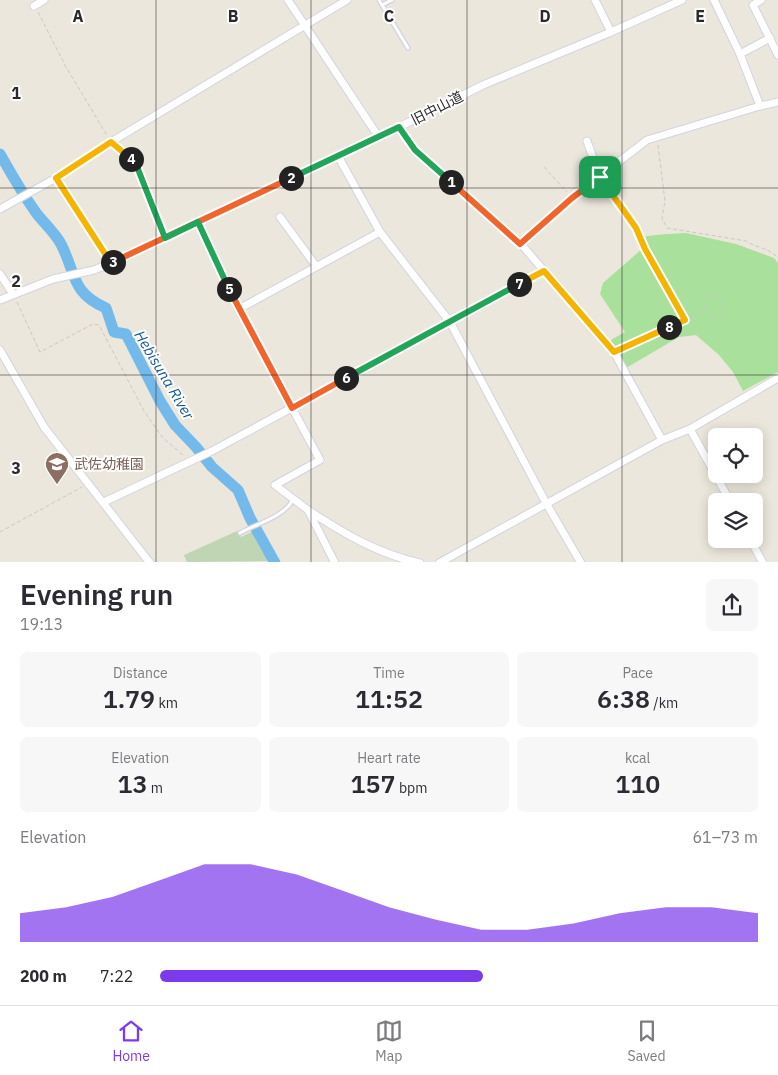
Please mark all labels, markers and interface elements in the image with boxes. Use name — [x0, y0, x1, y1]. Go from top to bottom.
text: A — [73, 6, 84, 26]
text: B — [228, 6, 239, 26]
text: C — [384, 6, 394, 26]
text: D — [539, 6, 551, 26]
text: E — [695, 6, 705, 26]
text: 1 — [11, 83, 21, 103]
street label: 旧中山道 — [408, 87, 466, 129]
pin: 4 — [118, 146, 144, 172]
text: 4 — [127, 150, 136, 168]
pin — [579, 156, 621, 198]
icon: arrive — [586, 163, 614, 191]
pin: 2 — [278, 166, 304, 190]
text: 2 — [287, 169, 296, 187]
pin: 1 — [438, 170, 464, 194]
text: 1 — [447, 173, 456, 191]
pin: 3 — [100, 250, 126, 274]
text: 3 — [109, 253, 118, 271]
text: 2 — [11, 271, 21, 291]
pin: 7 — [506, 272, 532, 296]
text: 7 — [515, 275, 524, 293]
pin: 5 — [216, 276, 242, 302]
text: 5 — [225, 280, 234, 298]
pin: 8 — [656, 314, 682, 340]
text: 8 — [665, 318, 674, 336]
water label: Hebisuna River — [130, 327, 199, 423]
pin: 6 — [334, 366, 358, 390]
text: 6 — [342, 369, 351, 387]
map controls — [708, 428, 763, 548]
button: locate — [708, 428, 763, 483]
school or university icon: 武佐幼稚園 — [44, 451, 70, 485]
place label: 武佐幼稚園 — [74, 455, 144, 473]
text: 3 — [11, 458, 21, 478]
button: layers — [708, 493, 763, 548]
text: Evening run — [20, 576, 173, 613]
button: share — [706, 579, 758, 631]
text: 19:13 — [20, 614, 63, 634]
text: Distance — [113, 664, 168, 682]
text: Time — [373, 664, 405, 682]
text: Pace — [622, 664, 653, 682]
text: 1.79 — [103, 682, 155, 715]
text: 11:52 — [355, 682, 423, 715]
text: 6:38 — [597, 682, 650, 715]
text: km — [155, 694, 178, 712]
text: /km — [650, 694, 678, 712]
text: Elevation — [111, 749, 169, 767]
text: Heart rate — [357, 749, 421, 767]
text: kcal — [625, 749, 650, 767]
text: 13 — [118, 767, 148, 800]
text: 157 — [351, 767, 396, 800]
text: 110 — [615, 767, 660, 800]
text: m — [148, 779, 163, 797]
text: bpm — [396, 779, 427, 797]
text: Elevation — [20, 827, 86, 847]
text: 61–73 m — [692, 827, 758, 847]
text: 200 m — [20, 966, 67, 986]
text: 7:22 — [100, 966, 133, 986]
tab: Home — [112, 1017, 150, 1065]
tab: Map — [375, 1017, 403, 1065]
tab: Saved — [628, 1017, 666, 1065]

